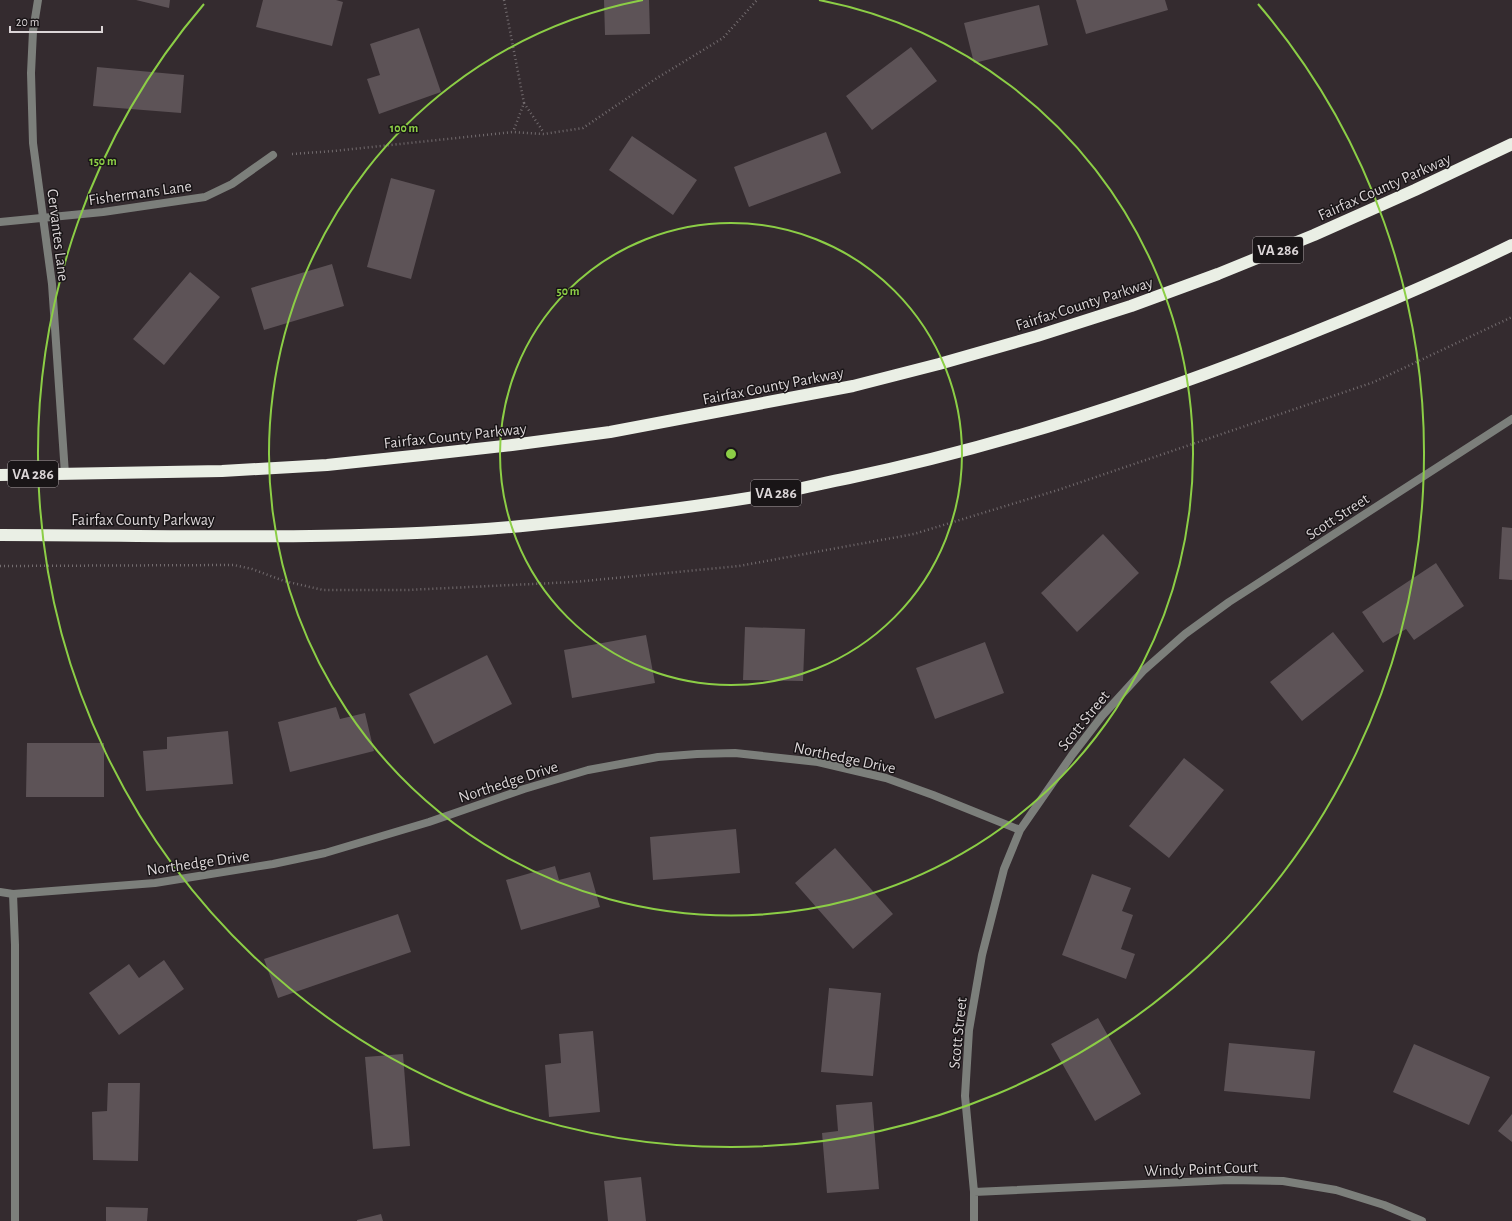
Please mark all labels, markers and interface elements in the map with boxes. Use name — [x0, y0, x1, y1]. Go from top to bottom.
scale bar — [10, 8, 102, 34]
text: 20 m — [16, 16, 39, 28]
text: 100 m — [390, 122, 418, 134]
street label: Fairfax County Parkway — [1316, 150, 1454, 224]
text: 150 m — [89, 155, 117, 167]
street label: Fishermans Lane — [88, 178, 193, 208]
street label: Cervantes Lane — [44, 188, 72, 282]
road number: VA 286 — [1253, 237, 1303, 263]
street label: Fairfax County Parkway — [1014, 274, 1155, 335]
text: 50 m — [557, 285, 580, 297]
street label: Fairfax County Parkway — [701, 364, 845, 409]
street label: Fairfax County Parkway — [383, 421, 528, 452]
centre of rings — [724, 447, 738, 461]
road number: VA 286 — [8, 461, 58, 487]
road number: VA 286 — [751, 480, 801, 506]
street label: Scott Street — [1303, 491, 1372, 543]
street label: Fairfax County Parkway — [71, 512, 215, 529]
street label: Scott Street — [1055, 688, 1113, 754]
street label: Northedge Drive — [792, 739, 897, 777]
street label: Northedge Drive — [457, 758, 560, 806]
street label: Northedge Drive — [146, 848, 251, 878]
street label: Scott Street — [946, 997, 970, 1070]
street label: Windy Point Court — [1144, 1159, 1258, 1180]

